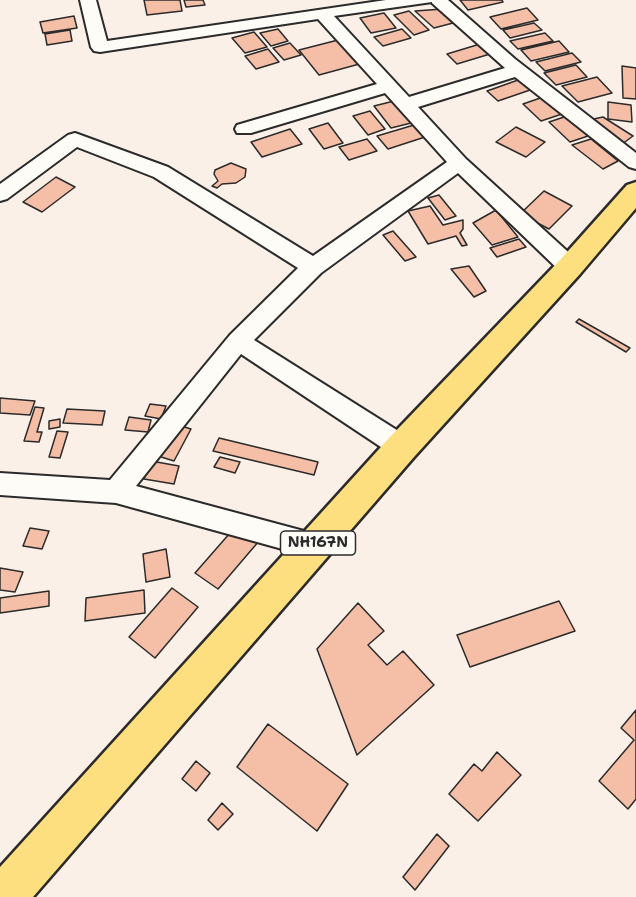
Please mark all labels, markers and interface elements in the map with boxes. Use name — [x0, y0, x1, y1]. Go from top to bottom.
road number: NH167N — [280, 531, 356, 555]

